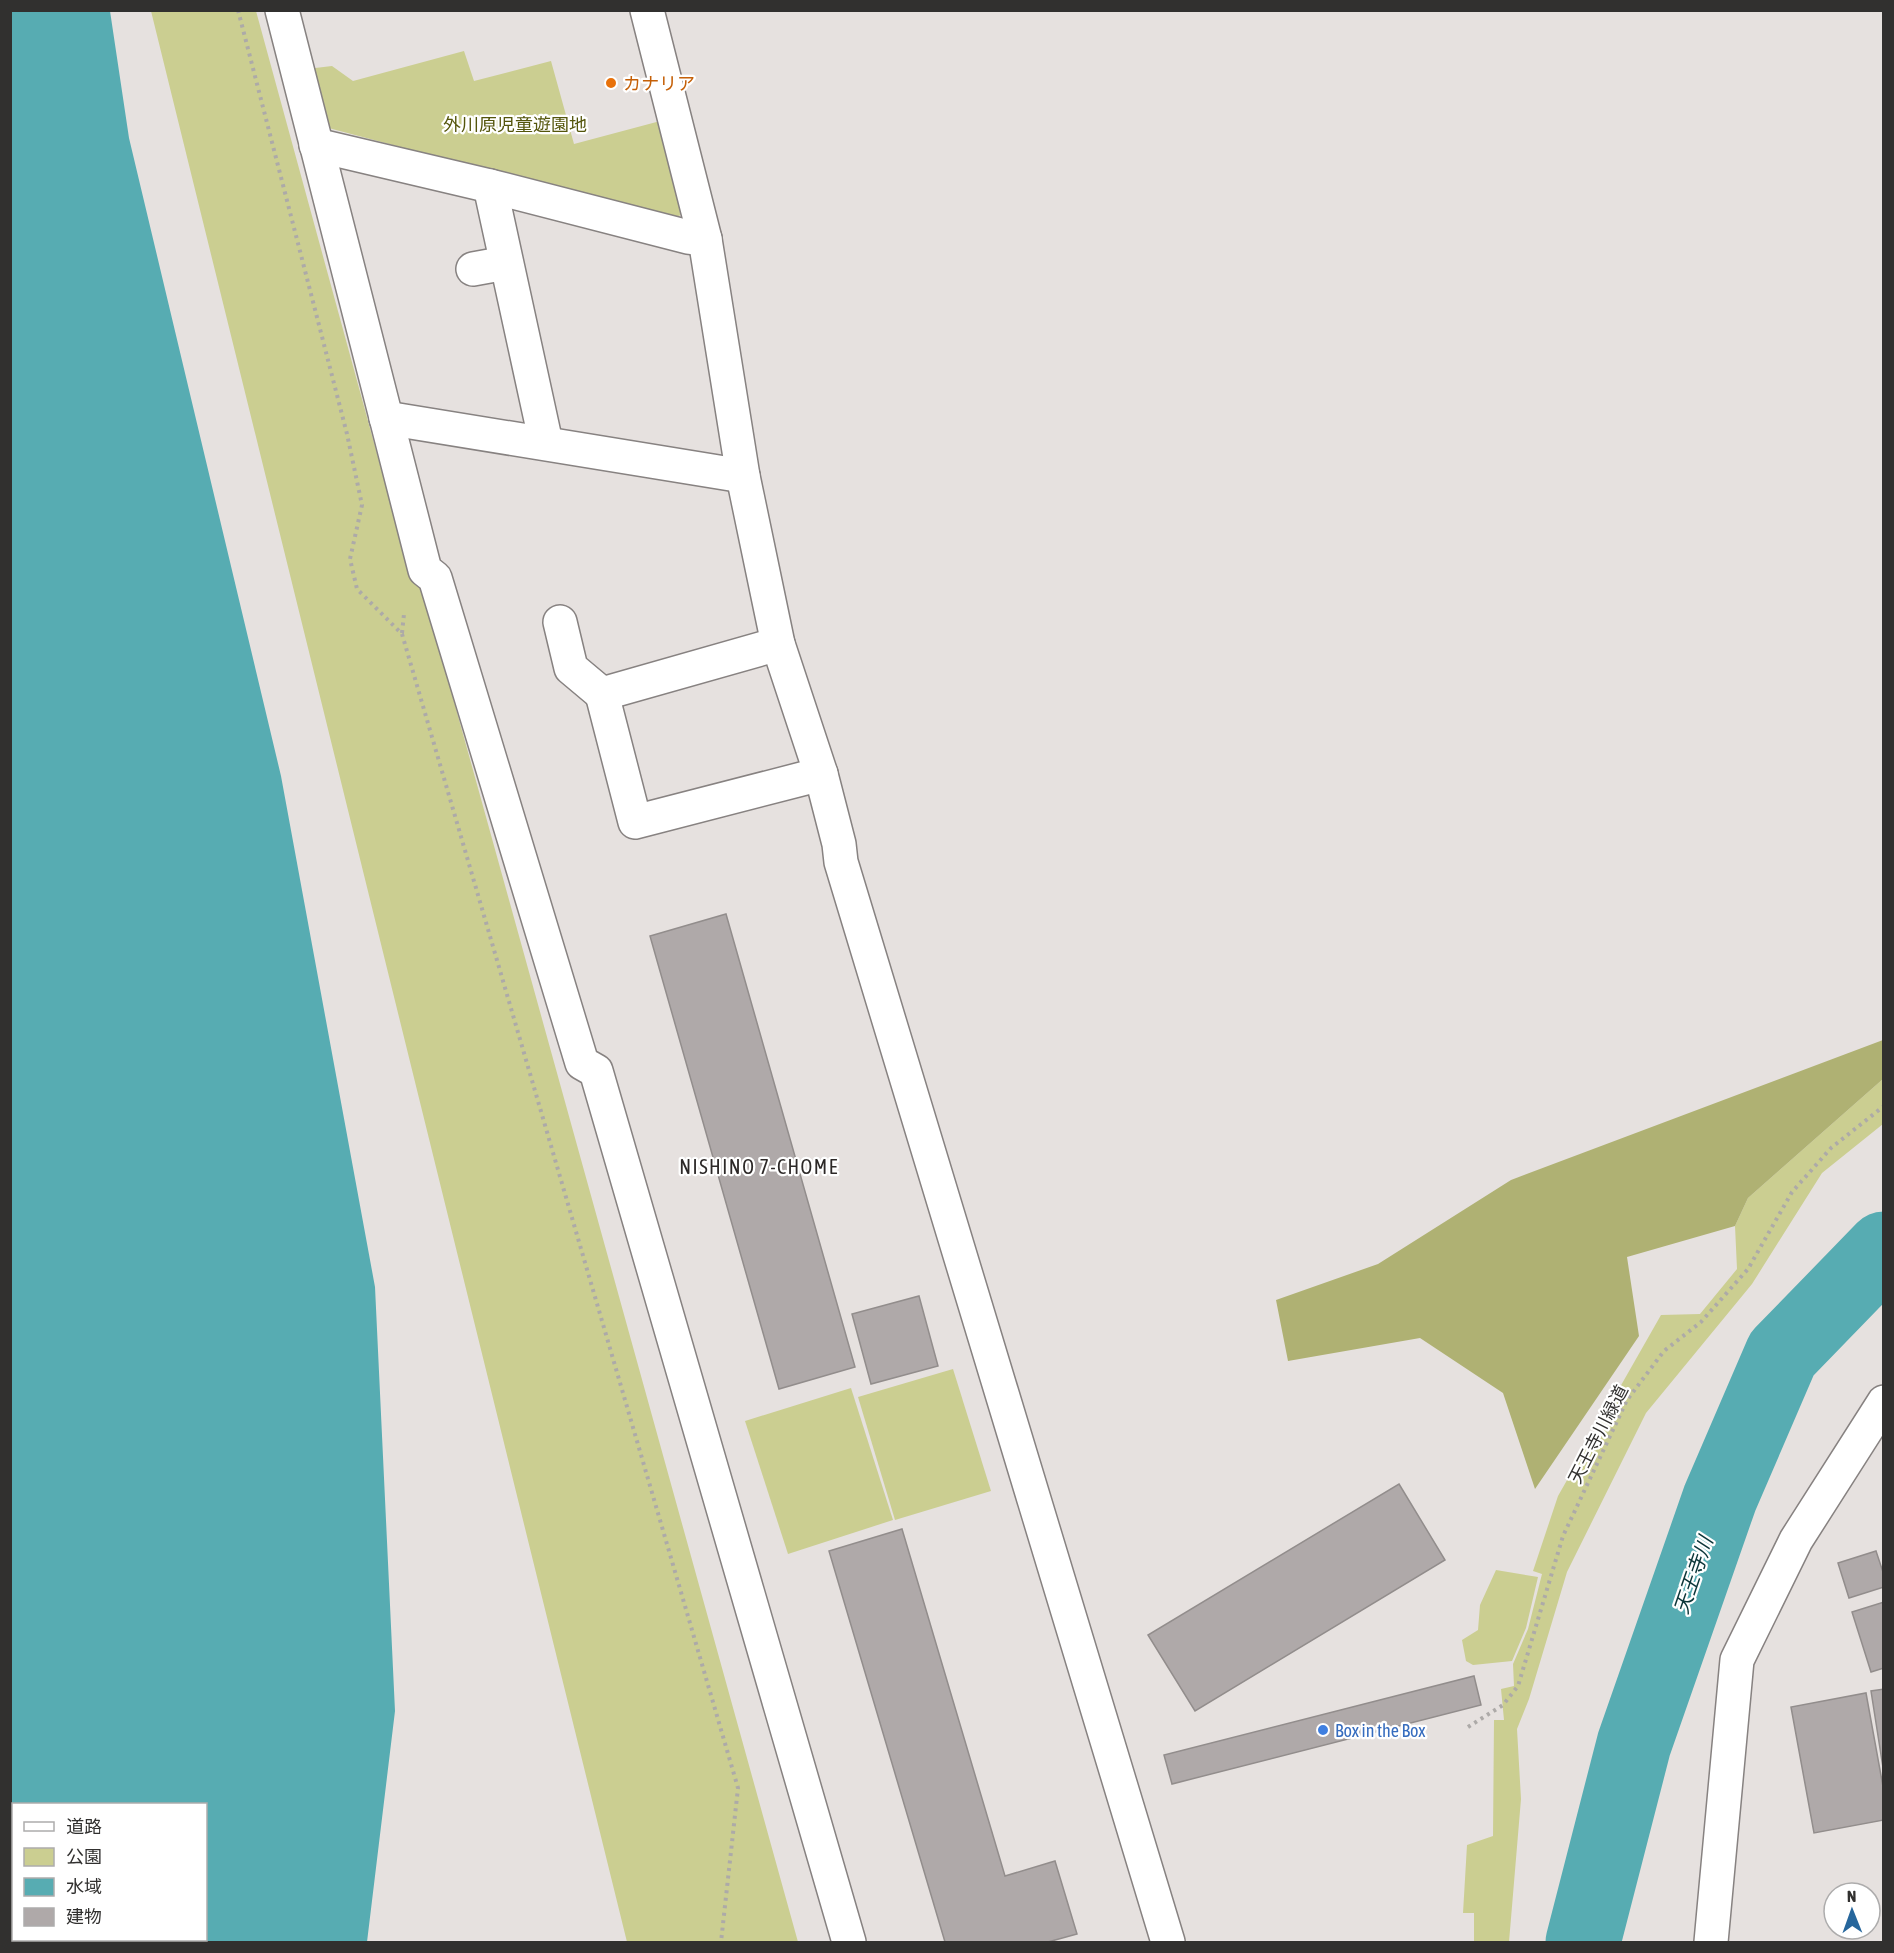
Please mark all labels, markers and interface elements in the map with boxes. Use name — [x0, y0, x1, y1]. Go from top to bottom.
place label: カナリア — [623, 73, 695, 94]
marker: カナリア — [604, 76, 618, 90]
park label: 外川原児童遊園地 — [443, 114, 587, 135]
district label: NISHINO 7-CHOME — [679, 1155, 839, 1178]
street label: 天王寺川緑道 — [1564, 1381, 1632, 1487]
water label: 天王寺川 — [1669, 1532, 1718, 1617]
place label: Box in the Box — [1335, 1720, 1426, 1741]
marker: Box in the Box — [1316, 1723, 1330, 1737]
legend — [12, 1803, 207, 1941]
text: 道路 — [66, 1816, 102, 1837]
text: 公園 — [66, 1846, 102, 1867]
text: 水域 — [66, 1876, 102, 1897]
north arrow — [1822, 1881, 1882, 1941]
text: N — [1847, 1887, 1857, 1905]
text: 建物 — [66, 1906, 102, 1927]

